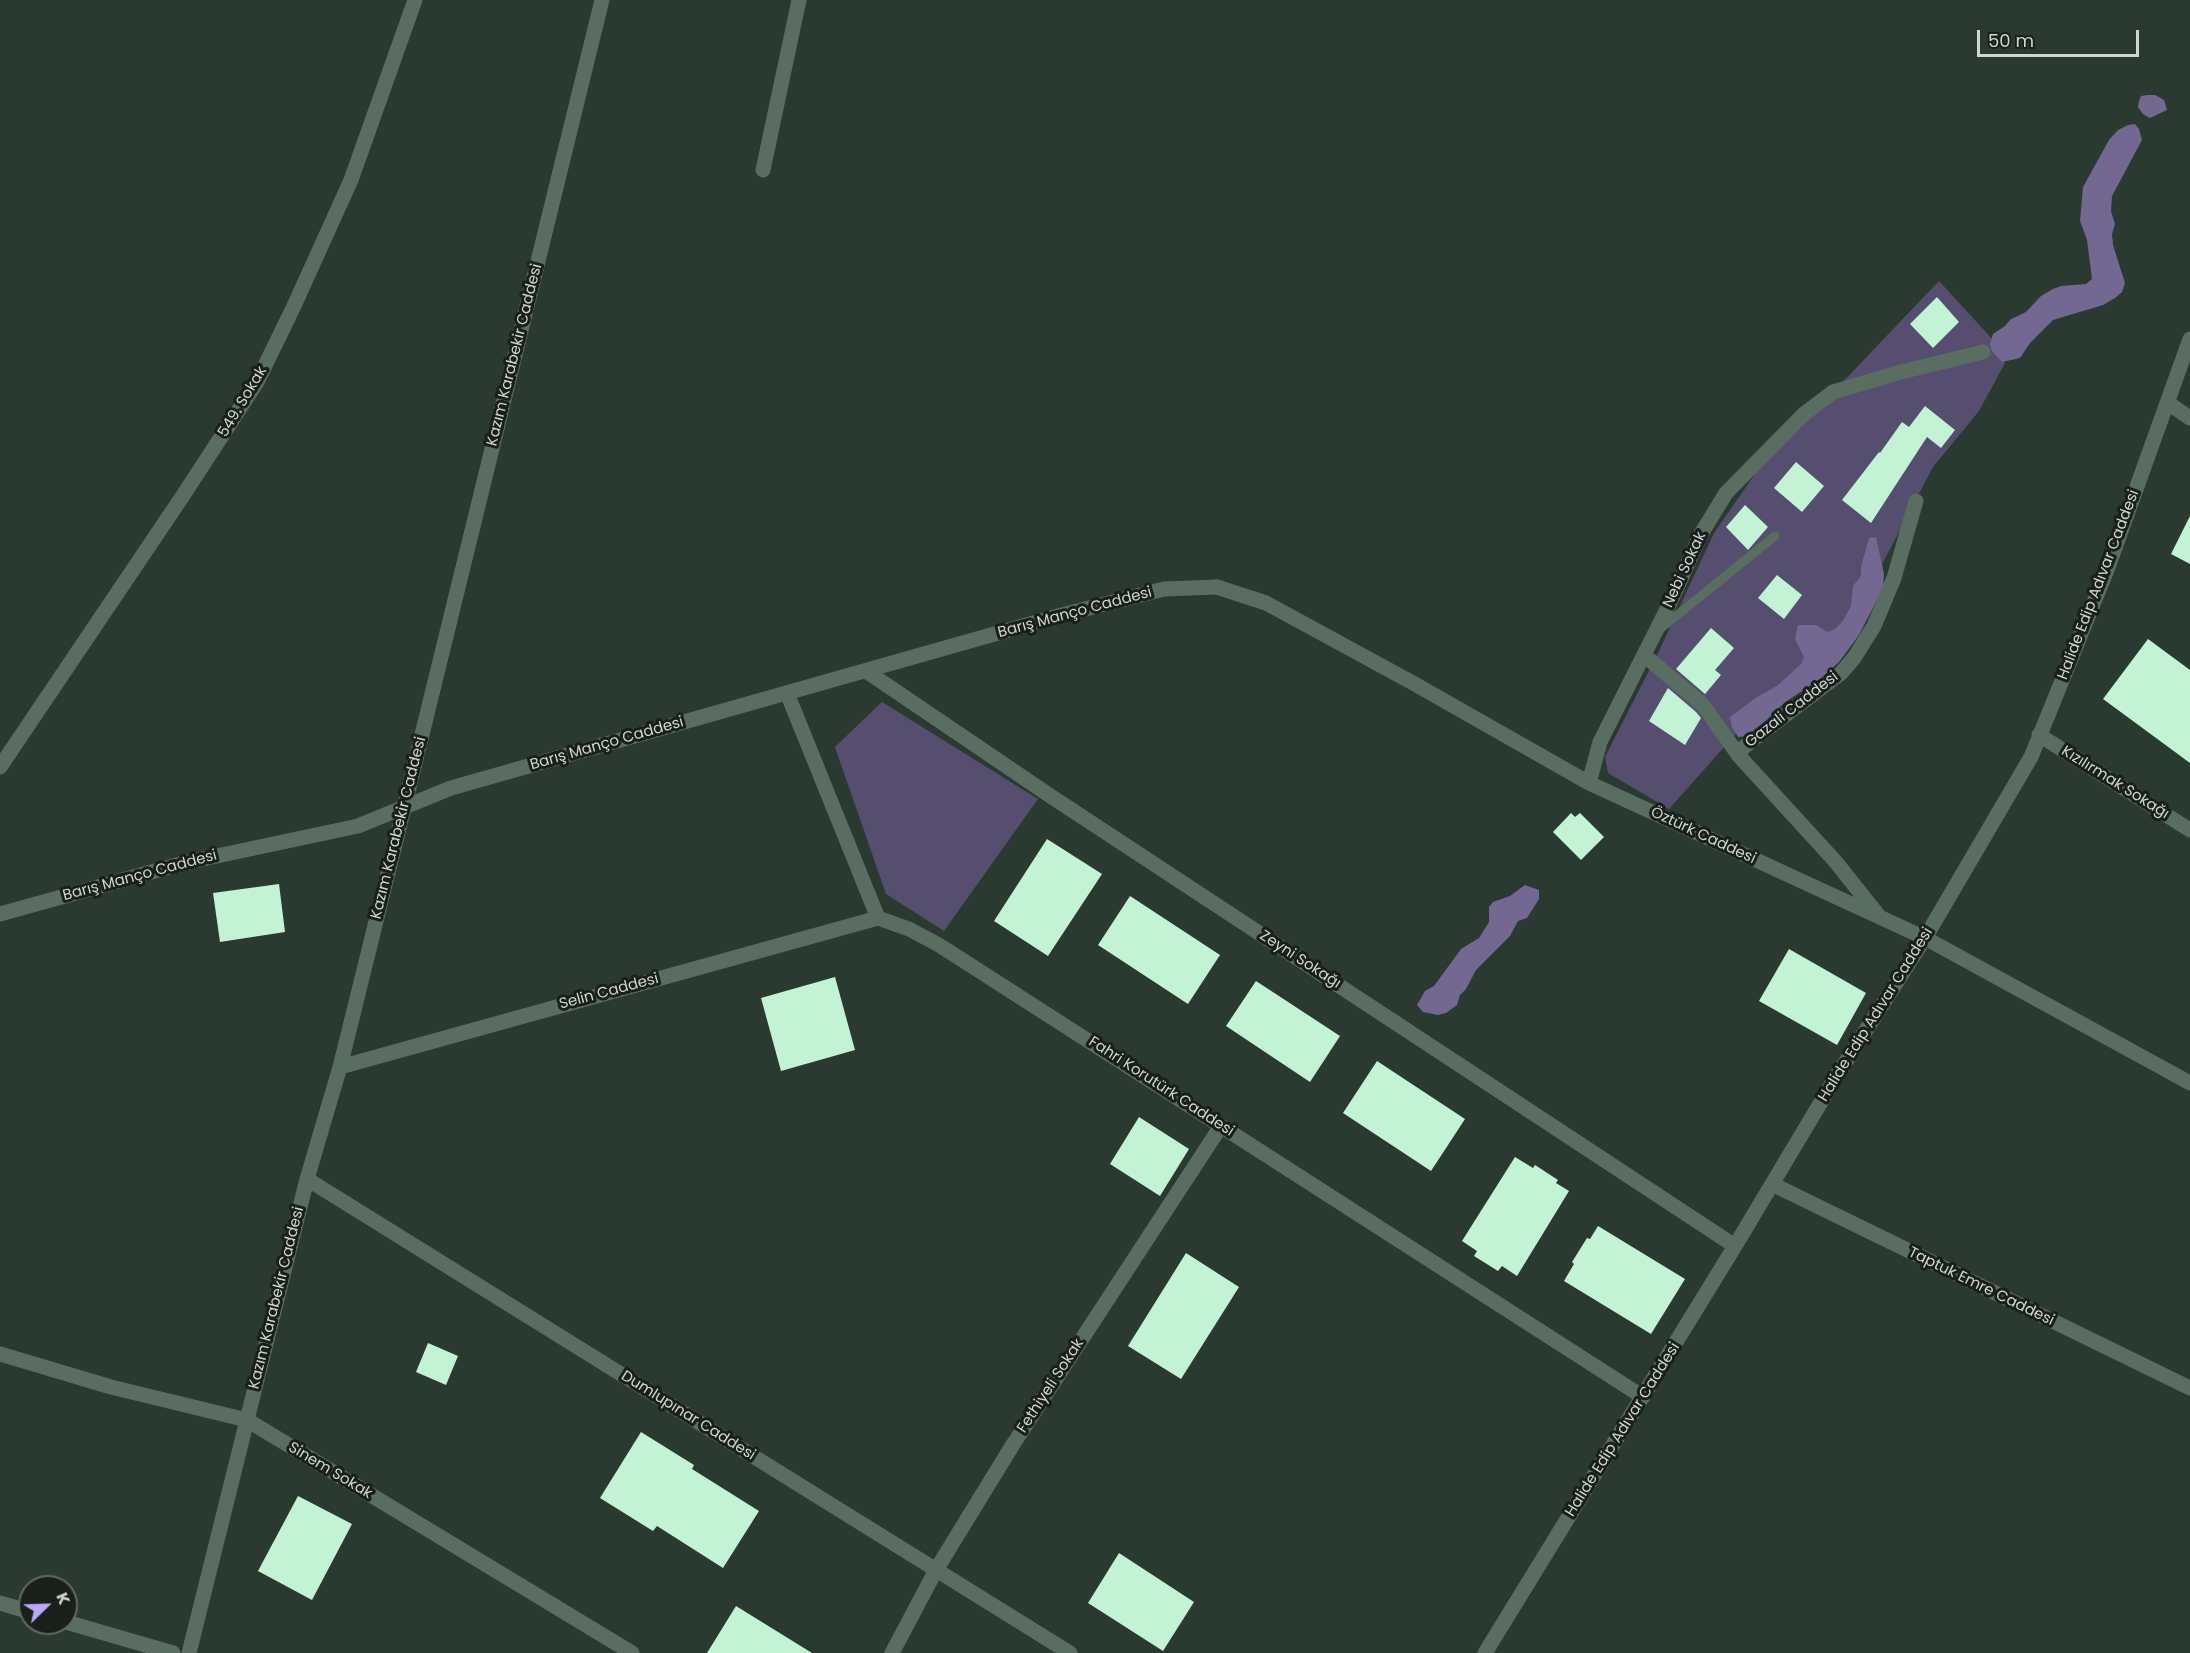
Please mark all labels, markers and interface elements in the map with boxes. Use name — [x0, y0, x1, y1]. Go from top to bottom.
scale bar — [1980, 18, 2142, 56]
text: 50 m — [1988, 28, 2034, 53]
street label: Kazım Karabekir Caddesi — [484, 262, 546, 448]
street label: 549. Sokak — [215, 363, 271, 441]
street label: Halide Edip Adıvar Caddesi — [2054, 488, 2144, 682]
street label: Nebi Sokak — [1660, 529, 1710, 611]
street label: Barış Manço Caddesi — [996, 584, 1154, 642]
street label: Gazali Caddesi — [1742, 668, 1842, 752]
street label: Barış Manço Caddesi — [528, 713, 686, 775]
street label: Kazım Karabekir Caddesi — [368, 735, 430, 921]
street label: Kızılırmak Sokağı — [2058, 743, 2172, 823]
street label: Öztürk Caddesi — [1648, 804, 1758, 868]
street label: Barış Manço Caddesi — [61, 847, 219, 905]
street label: Halide Edip Adıvar Caddesi — [1815, 925, 1937, 1105]
street label: Zeyni Sokağı — [1256, 927, 1344, 993]
street label: Selin Caddesi — [557, 970, 661, 1014]
street label: Fahri Korutürk Caddesi — [1085, 1033, 1237, 1141]
street label: Kazım Karabekir Caddesi — [246, 1205, 308, 1391]
street label: Taptuk Emre Caddesi — [1905, 1244, 2057, 1330]
street label: Fethiyeli Sokak — [1014, 1336, 1088, 1436]
street label: Halide Edip Adıvar Caddesi — [1562, 1340, 1684, 1520]
street label: Dumlupınar Caddesi — [618, 1367, 758, 1465]
street label: Sinem Sokak — [285, 1439, 375, 1503]
north arrow — [18, 1575, 78, 1635]
text: K — [50, 1589, 76, 1608]

